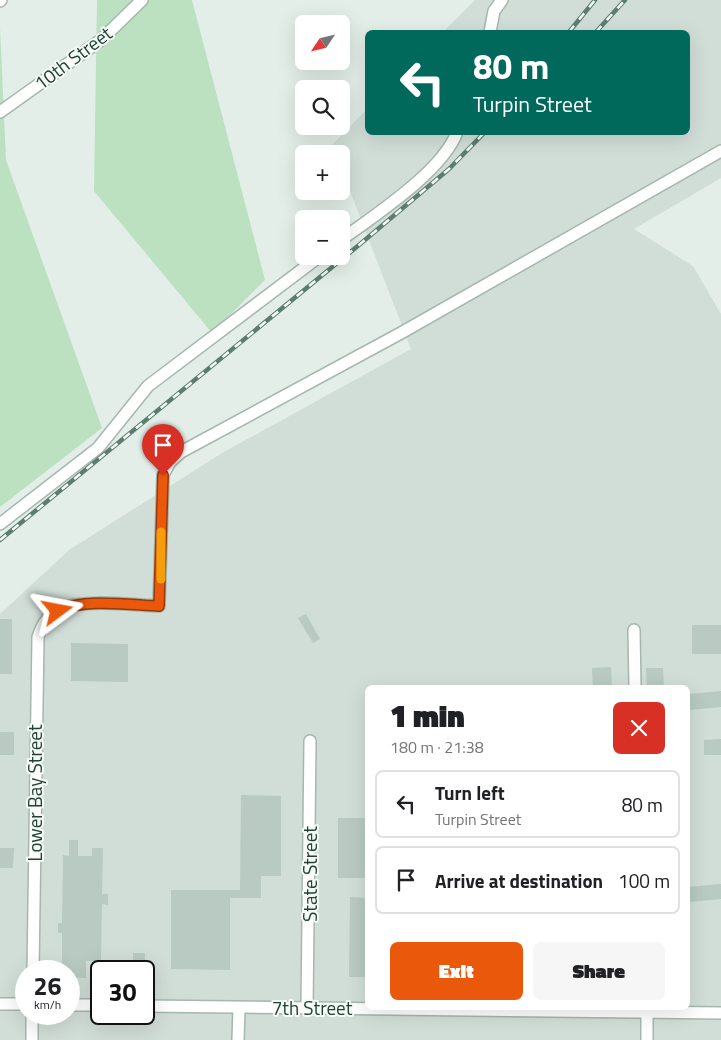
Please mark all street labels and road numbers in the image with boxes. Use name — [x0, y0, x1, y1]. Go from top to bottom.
street label: 10th Street — [28, 18, 118, 97]
street label: Lower Bay Street — [20, 724, 49, 862]
street label: State Street — [295, 826, 324, 922]
street label: 7th Street — [272, 993, 353, 1022]

